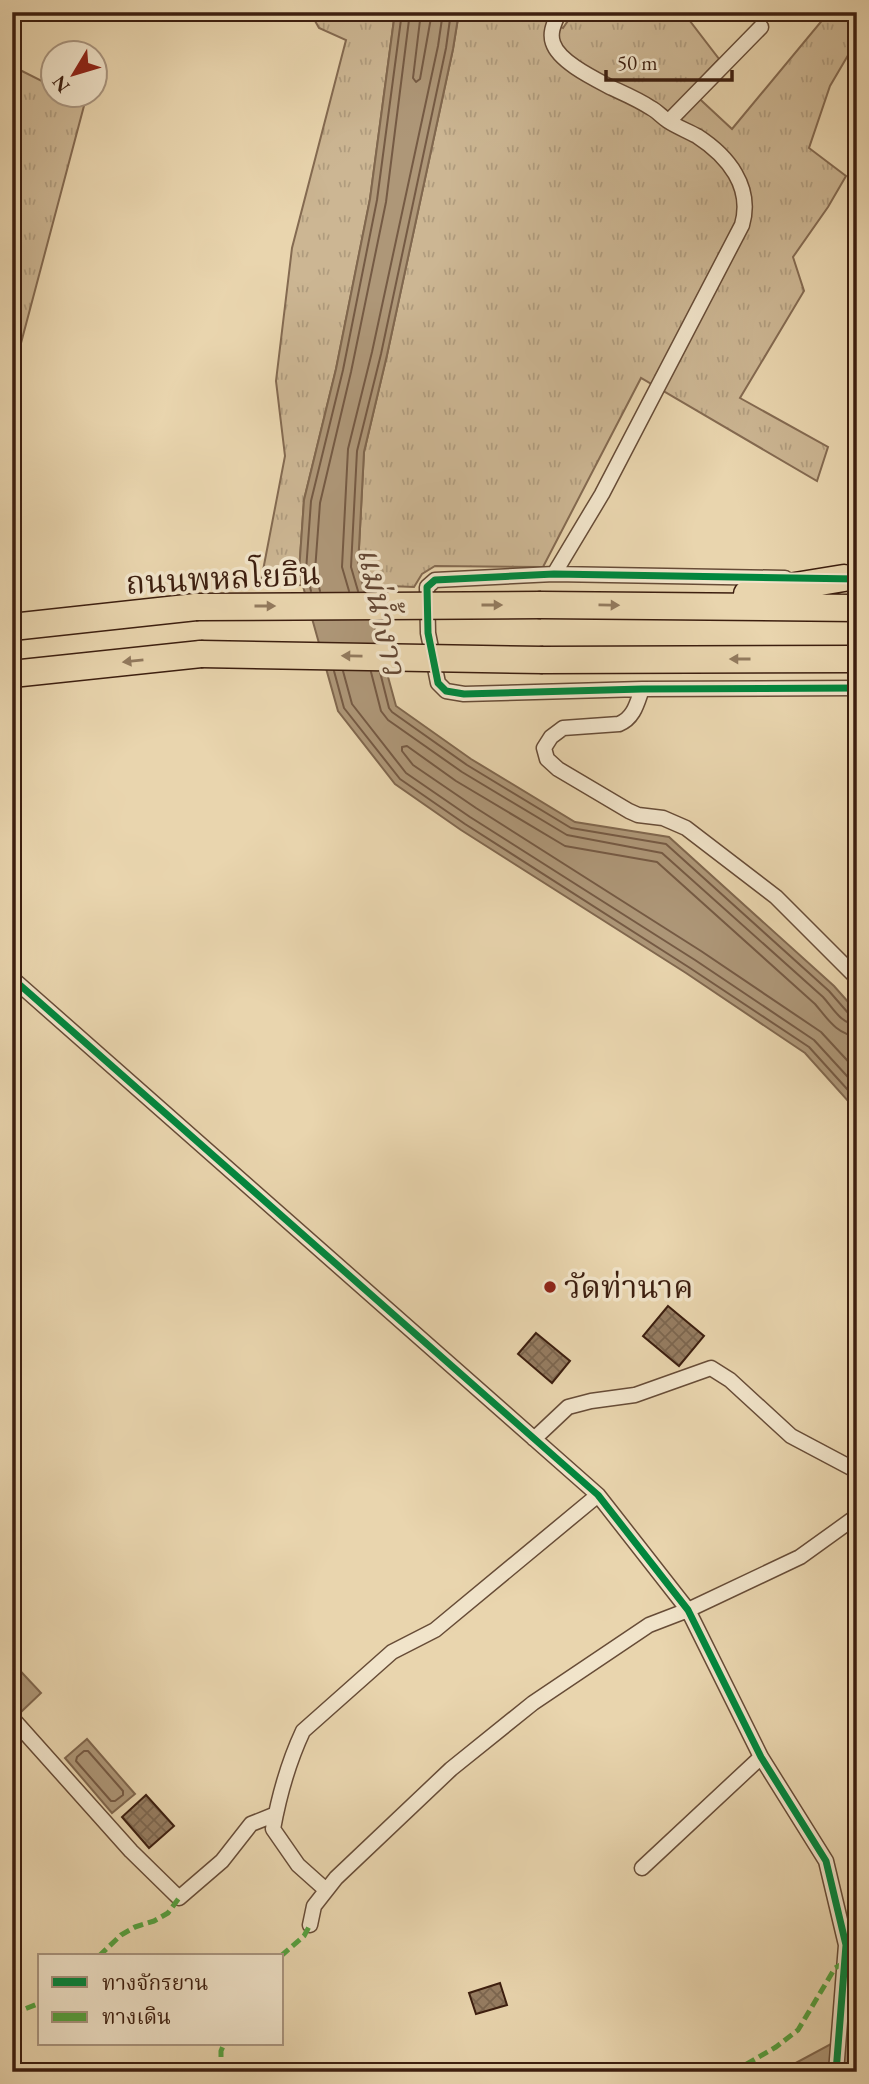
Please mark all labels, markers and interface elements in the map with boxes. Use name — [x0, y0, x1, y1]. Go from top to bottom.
north arrow — [38, 38, 108, 108]
scale bar — [606, 38, 732, 82]
text: 50 m — [617, 49, 658, 76]
text: N — [46, 70, 76, 98]
water label: แม่น้ำงาว — [347, 543, 419, 680]
street label: ถนนพหลโยธิน — [125, 551, 321, 604]
one-way arrow — [481, 599, 503, 611]
one-way arrow — [598, 599, 620, 611]
one-way arrow — [254, 600, 276, 612]
one-way arrow — [341, 650, 363, 662]
one-way arrow — [728, 653, 750, 665]
one-way arrow — [122, 656, 144, 667]
place label: วัดท่านาค — [564, 1266, 693, 1308]
marker: วัดท่านาค — [542, 1279, 558, 1295]
legend — [38, 1954, 284, 2046]
text: ทางจักรยาน — [102, 1969, 209, 1996]
text: ทางเดิน — [102, 2003, 171, 2030]

